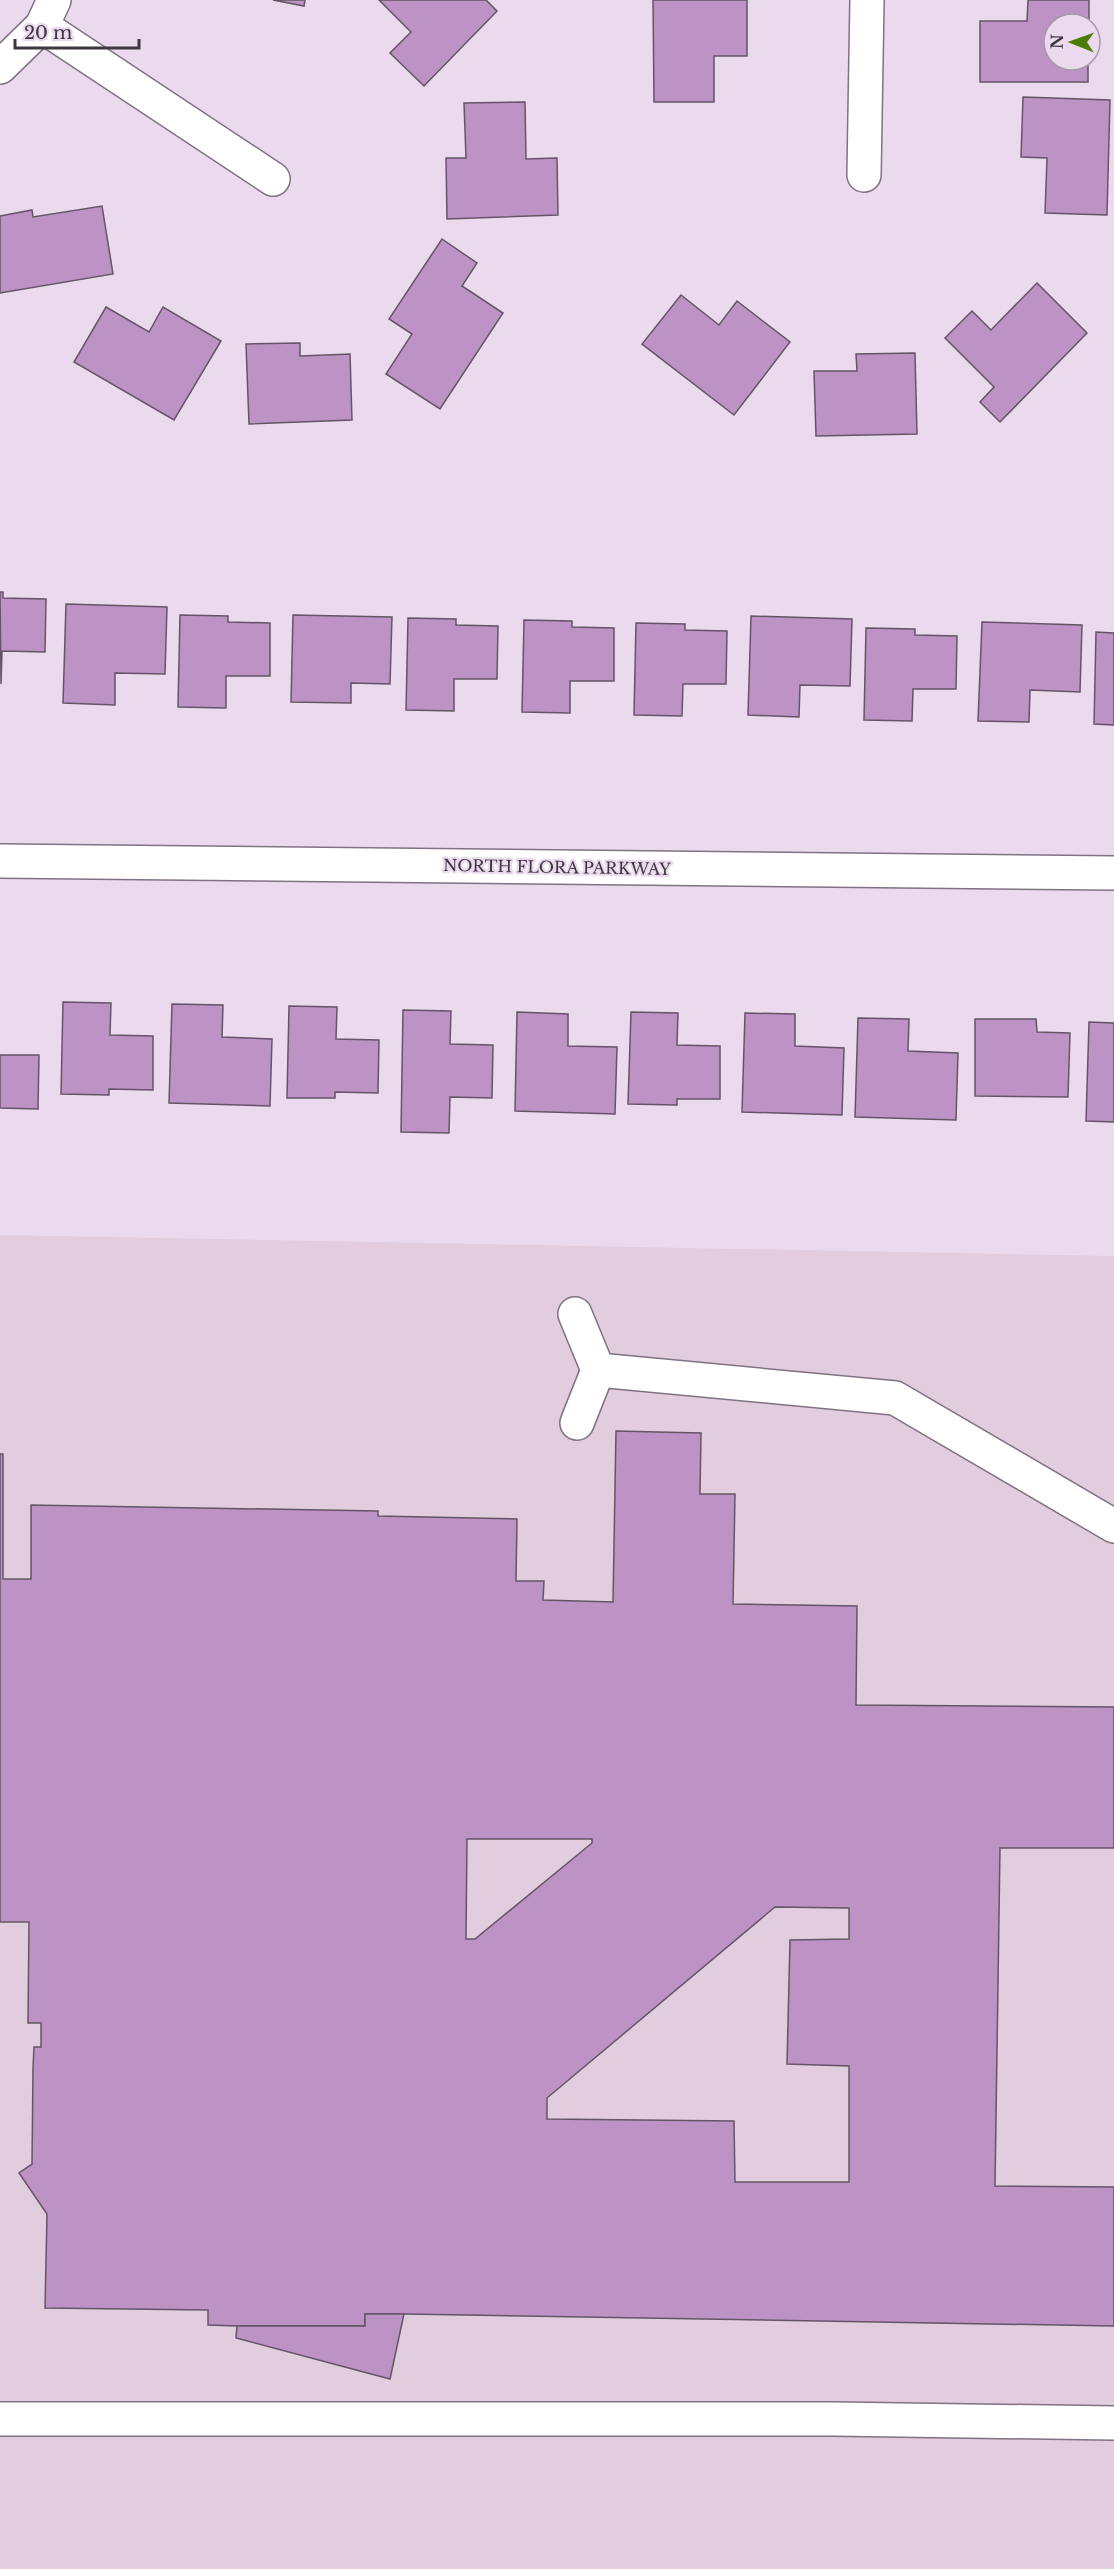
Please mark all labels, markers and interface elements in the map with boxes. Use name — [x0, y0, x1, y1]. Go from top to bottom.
scale bar — [15, 12, 140, 50]
north arrow — [1042, 12, 1102, 72]
text: 20 m — [24, 22, 72, 44]
text: N — [1047, 34, 1067, 49]
street label: NORTH FLORA PARKWAY — [443, 855, 671, 879]

